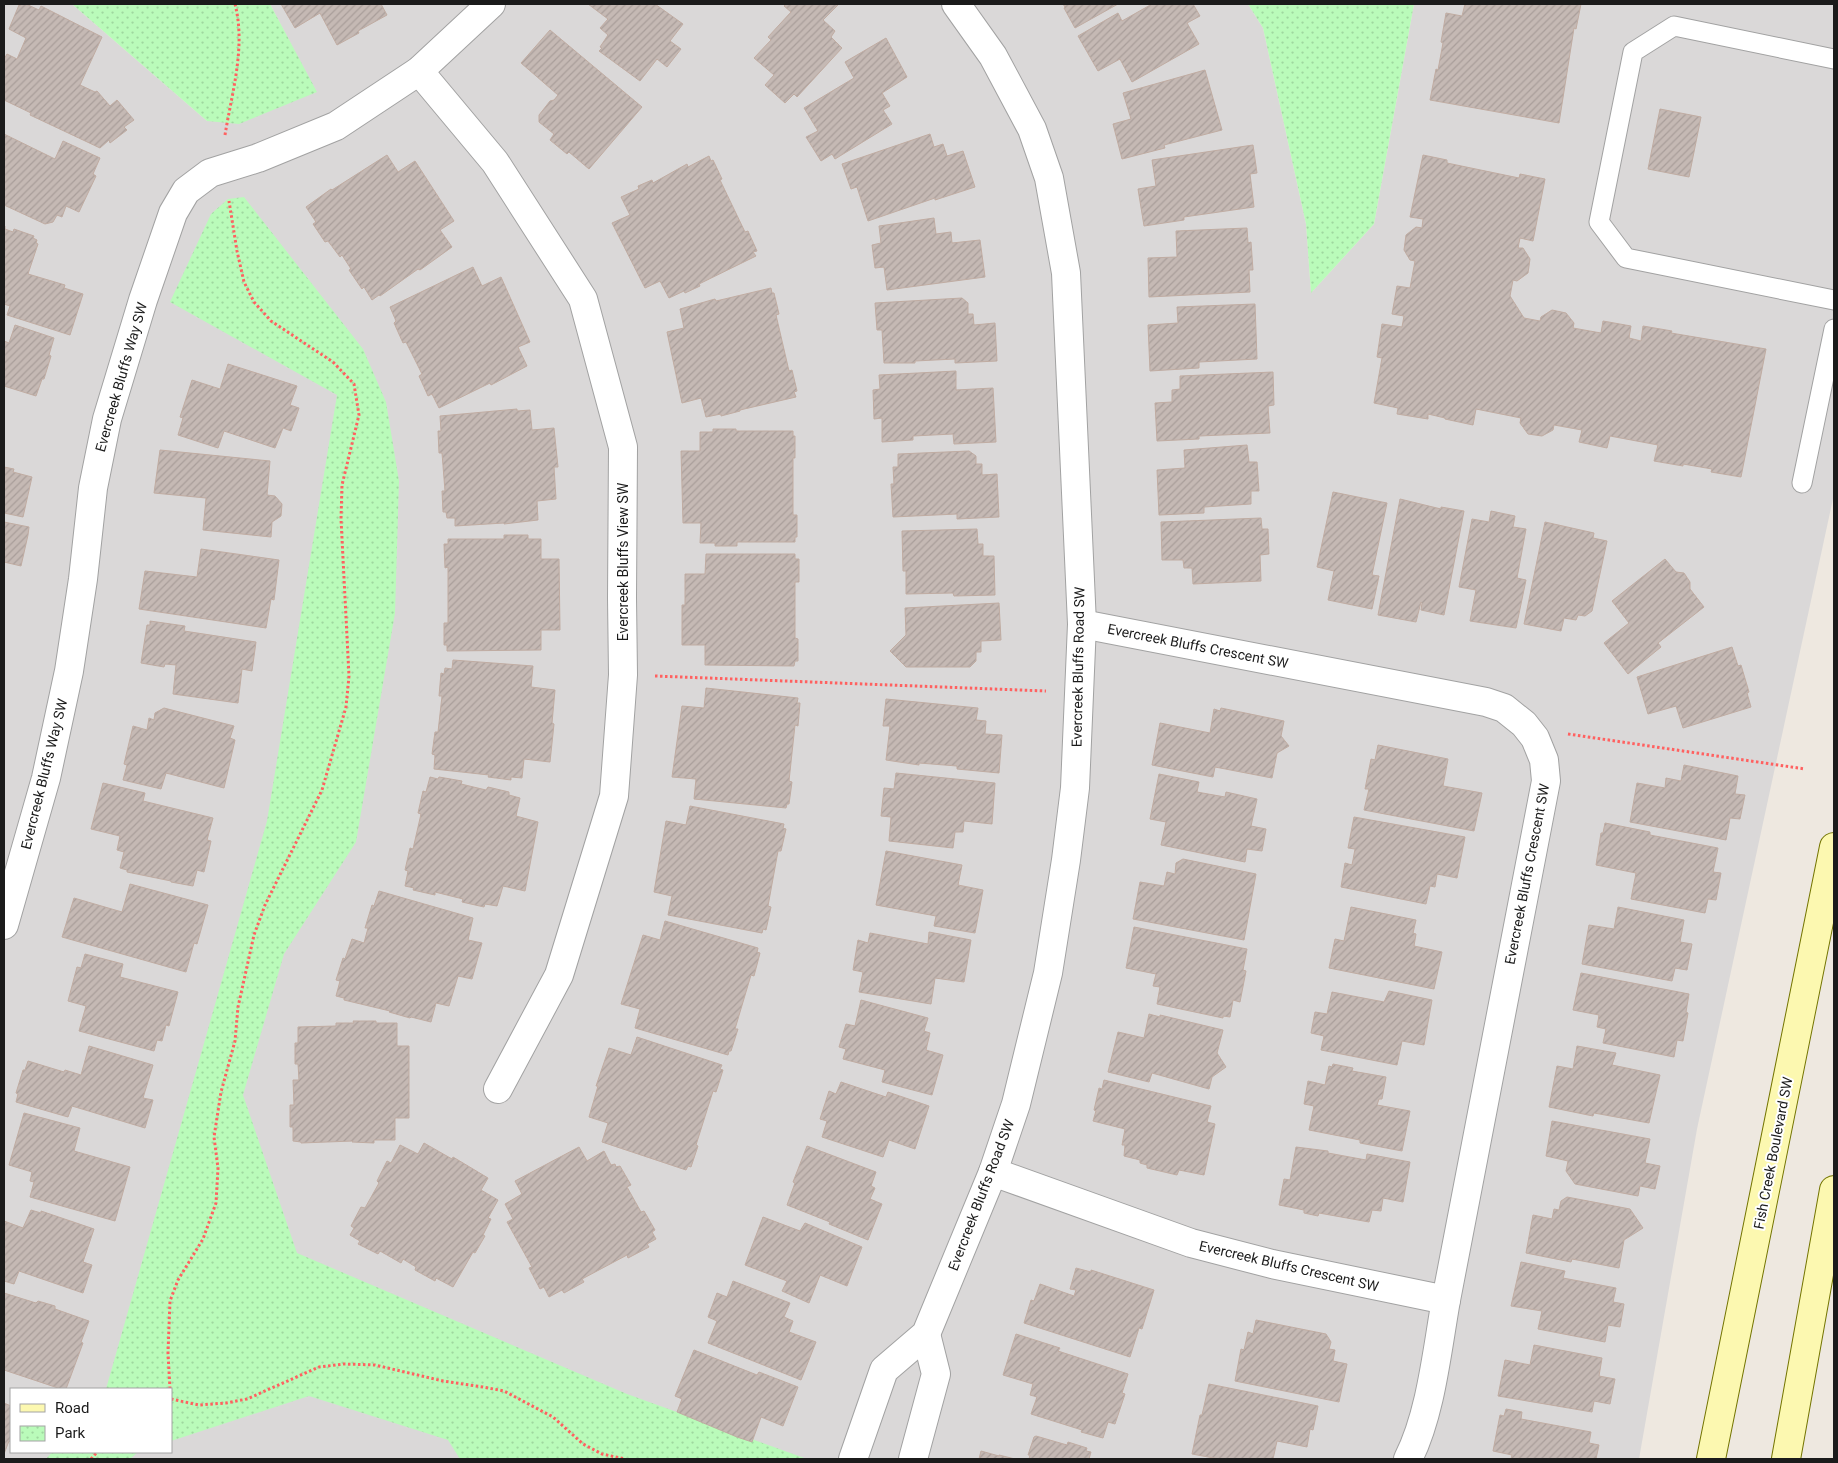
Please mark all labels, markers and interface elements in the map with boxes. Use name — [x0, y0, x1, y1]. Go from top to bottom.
street label: Evercreek Bluffs Way SW — [92, 300, 150, 454]
street label: Evercreek Bluffs View SW — [615, 482, 631, 641]
street label: Evercreek Bluffs Road SW — [1069, 586, 1087, 747]
street label: Evercreek Bluffs Crescent SW — [1106, 621, 1290, 671]
street label: Evercreek Bluffs Way SW — [18, 696, 71, 851]
street label: Evercreek Bluffs Crescent SW — [1502, 782, 1552, 966]
street label: Fish Creek Boulevard SW — [1750, 1075, 1796, 1231]
street label: Evercreek Bluffs Road SW — [945, 1117, 1017, 1273]
street label: Evercreek Bluffs Crescent SW — [1198, 1238, 1381, 1295]
legend — [10, 1388, 172, 1453]
text: Road — [55, 1399, 89, 1417]
text: Park — [55, 1424, 86, 1442]

